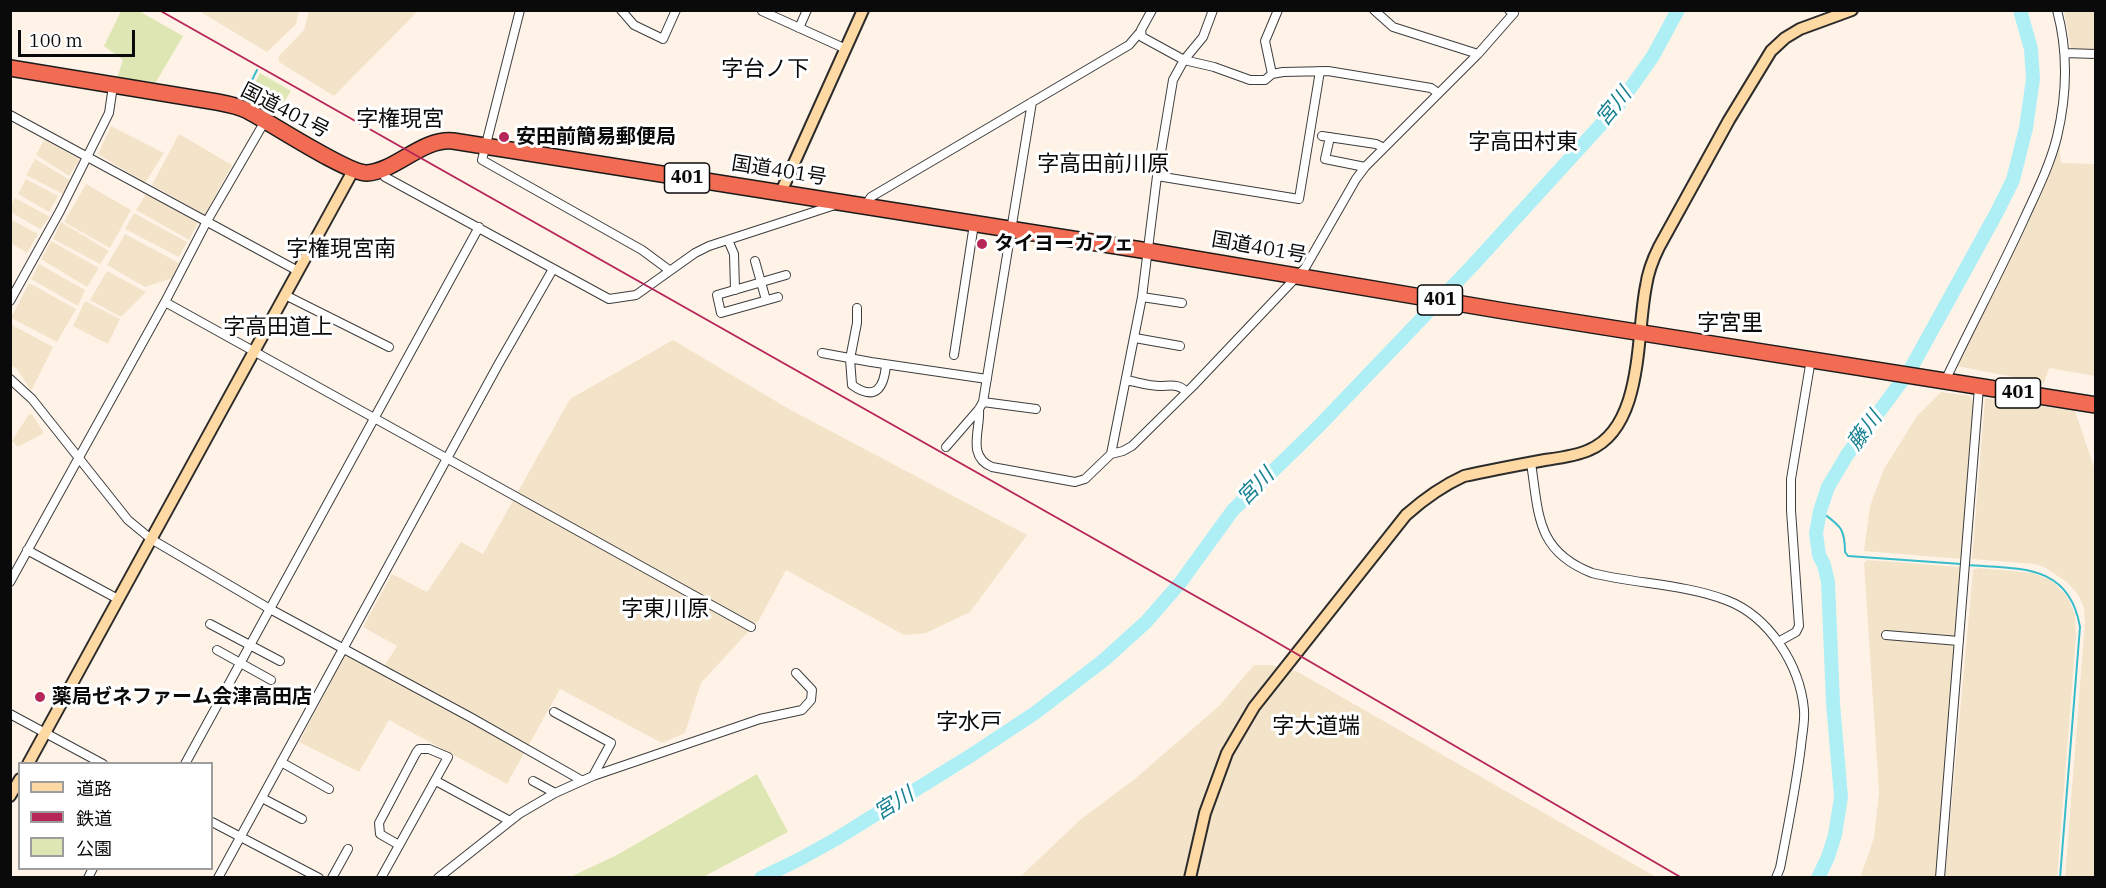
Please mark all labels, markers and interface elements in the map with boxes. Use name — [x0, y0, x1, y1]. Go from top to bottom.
scale bar — [21, 18, 138, 56]
text: 100 m — [29, 29, 83, 52]
district label: 字台ノ下 — [721, 57, 809, 83]
street label: 国道401号 — [237, 79, 333, 143]
water label: 宮川 — [1591, 83, 1637, 131]
district label: 字権現宮 — [356, 107, 444, 133]
place label: 安田前簡易郵便局 — [516, 125, 676, 149]
marker: 安田前簡易郵便局 — [497, 130, 511, 144]
district label: 字高田村東 — [1468, 130, 1578, 156]
street label: 国道401号 — [730, 152, 828, 190]
district label: 字高田前川原 — [1037, 152, 1169, 178]
road number: 401 — [664, 163, 710, 193]
street label: 国道401号 — [1210, 228, 1308, 268]
place label: タイヨーカフェ — [994, 232, 1134, 256]
district label: 字権現宮南 — [286, 237, 396, 263]
marker: タイヨーカフェ — [975, 237, 989, 251]
road number: 401 — [1418, 285, 1462, 315]
district label: 字宮里 — [1697, 311, 1763, 337]
district label: 字高田道上 — [223, 315, 333, 341]
road number: 401 — [1996, 378, 2040, 408]
water label: 藤川 — [1842, 407, 1888, 455]
water label: 宮川 — [1232, 463, 1280, 511]
district label: 字東川原 — [621, 597, 709, 623]
place label: 薬局ゼネファーム会津高田店 — [52, 685, 312, 709]
marker: 薬局ゼネファーム会津高田店 — [33, 690, 47, 704]
district label: 字水戸 — [936, 710, 1002, 736]
district label: 字大道端 — [1272, 714, 1360, 740]
legend — [18, 762, 213, 870]
text: 道路 — [76, 777, 112, 800]
water label: 宮川 — [870, 782, 918, 826]
text: 鉄道 — [76, 807, 112, 830]
text: 公園 — [76, 837, 112, 860]

